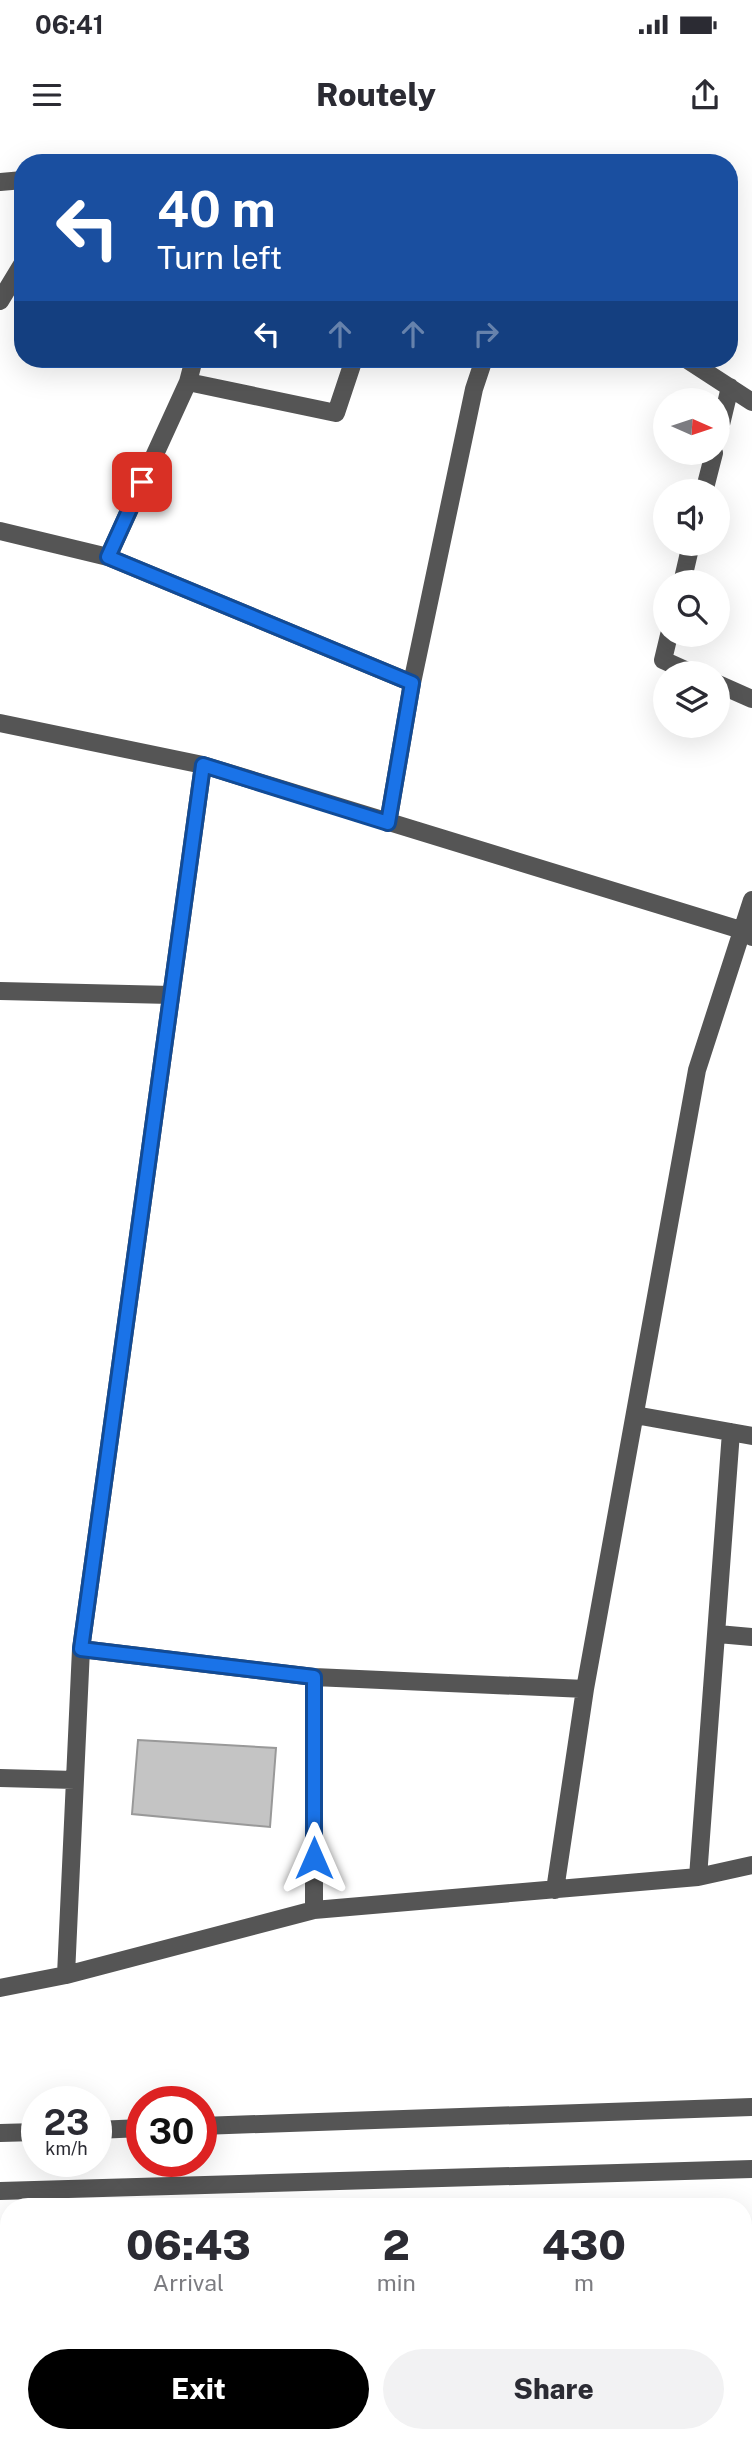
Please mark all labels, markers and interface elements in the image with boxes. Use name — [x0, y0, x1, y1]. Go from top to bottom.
text: 06:41 — [35, 9, 104, 40]
icon: menu — [28, 76, 66, 114]
text: Routely — [316, 76, 436, 113]
icon: share — [686, 76, 724, 114]
text: 40 m — [157, 180, 276, 238]
icon: left — [42, 182, 133, 273]
text: Turn left — [157, 239, 282, 276]
icon: left — [248, 315, 286, 353]
icon: ahead — [321, 315, 359, 353]
icon: ahead — [394, 315, 432, 353]
icon: right — [467, 315, 505, 353]
north arrow — [653, 388, 730, 466]
map controls — [653, 388, 730, 738]
pin — [112, 452, 172, 512]
icon: arrive — [123, 463, 161, 501]
button: sound — [653, 479, 730, 556]
button: search — [653, 570, 730, 647]
button: layers — [653, 661, 730, 738]
position arrow — [277, 1821, 351, 1895]
speed limit sign: 30 — [126, 2086, 217, 2177]
text: 23 — [44, 2102, 89, 2143]
text: km/h — [45, 2138, 88, 2159]
text: 06:43 — [126, 2220, 251, 2269]
text: 2 — [383, 2220, 410, 2269]
text: 430 — [542, 2220, 626, 2269]
text: Arrival — [153, 2269, 224, 2296]
text: min — [377, 2269, 416, 2296]
text: m — [574, 2269, 594, 2296]
button: Exit — [28, 2349, 369, 2429]
button: Share — [383, 2349, 724, 2429]

